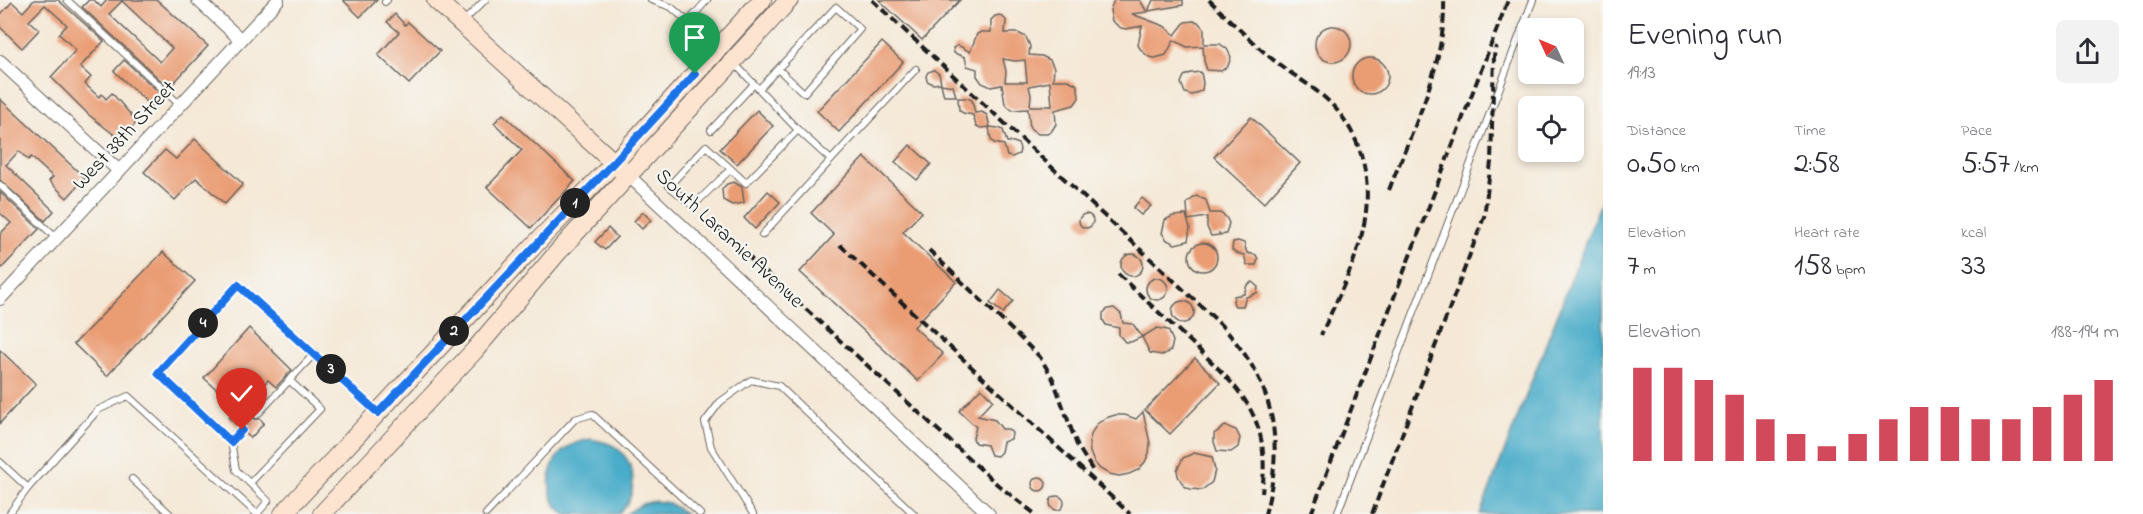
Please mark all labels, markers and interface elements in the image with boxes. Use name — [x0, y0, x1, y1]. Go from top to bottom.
pin — [669, 12, 720, 74]
text: Evening run — [1627, 12, 1782, 60]
north arrow — [1518, 18, 1584, 84]
map controls — [1518, 18, 1584, 162]
button: share — [2056, 20, 2119, 83]
icon: arrive — [678, 21, 711, 54]
text: 19:13 — [1627, 59, 1656, 88]
street label: West 38th Street — [66, 74, 184, 198]
button: locate — [1518, 96, 1584, 162]
text: Distance — [1627, 119, 1686, 143]
text: Time — [1794, 119, 1826, 143]
text: Pace — [1961, 119, 1992, 143]
text: 0.50 — [1627, 143, 1676, 187]
text: 2:58 — [1794, 143, 1840, 187]
text: 5:57 — [1961, 143, 2010, 187]
text: km — [1676, 156, 1700, 180]
text: /km — [2010, 156, 2039, 180]
street label: South Laramie Avenue — [648, 162, 810, 316]
pin: 1 — [560, 188, 590, 218]
text: 1 — [572, 191, 578, 215]
text: Elevation — [1627, 221, 1686, 245]
text: Heart rate — [1794, 221, 1860, 245]
text: kcal — [1961, 221, 1986, 245]
text: 7 — [1627, 245, 1639, 289]
text: 158 — [1794, 245, 1832, 289]
text: 33 — [1961, 245, 1986, 289]
text: m — [1639, 258, 1656, 282]
text: bpm — [1832, 258, 1866, 282]
pin: 4 — [188, 308, 218, 338]
text: 4 — [200, 311, 206, 335]
pin: 2 — [439, 316, 469, 346]
text: Elevation — [1627, 318, 1701, 347]
text: 188–194 m — [2051, 318, 2119, 347]
text: 2 — [450, 319, 458, 343]
pin: 3 — [316, 354, 346, 384]
text: 3 — [328, 357, 334, 381]
pin — [216, 368, 267, 430]
icon: check — [225, 377, 258, 410]

